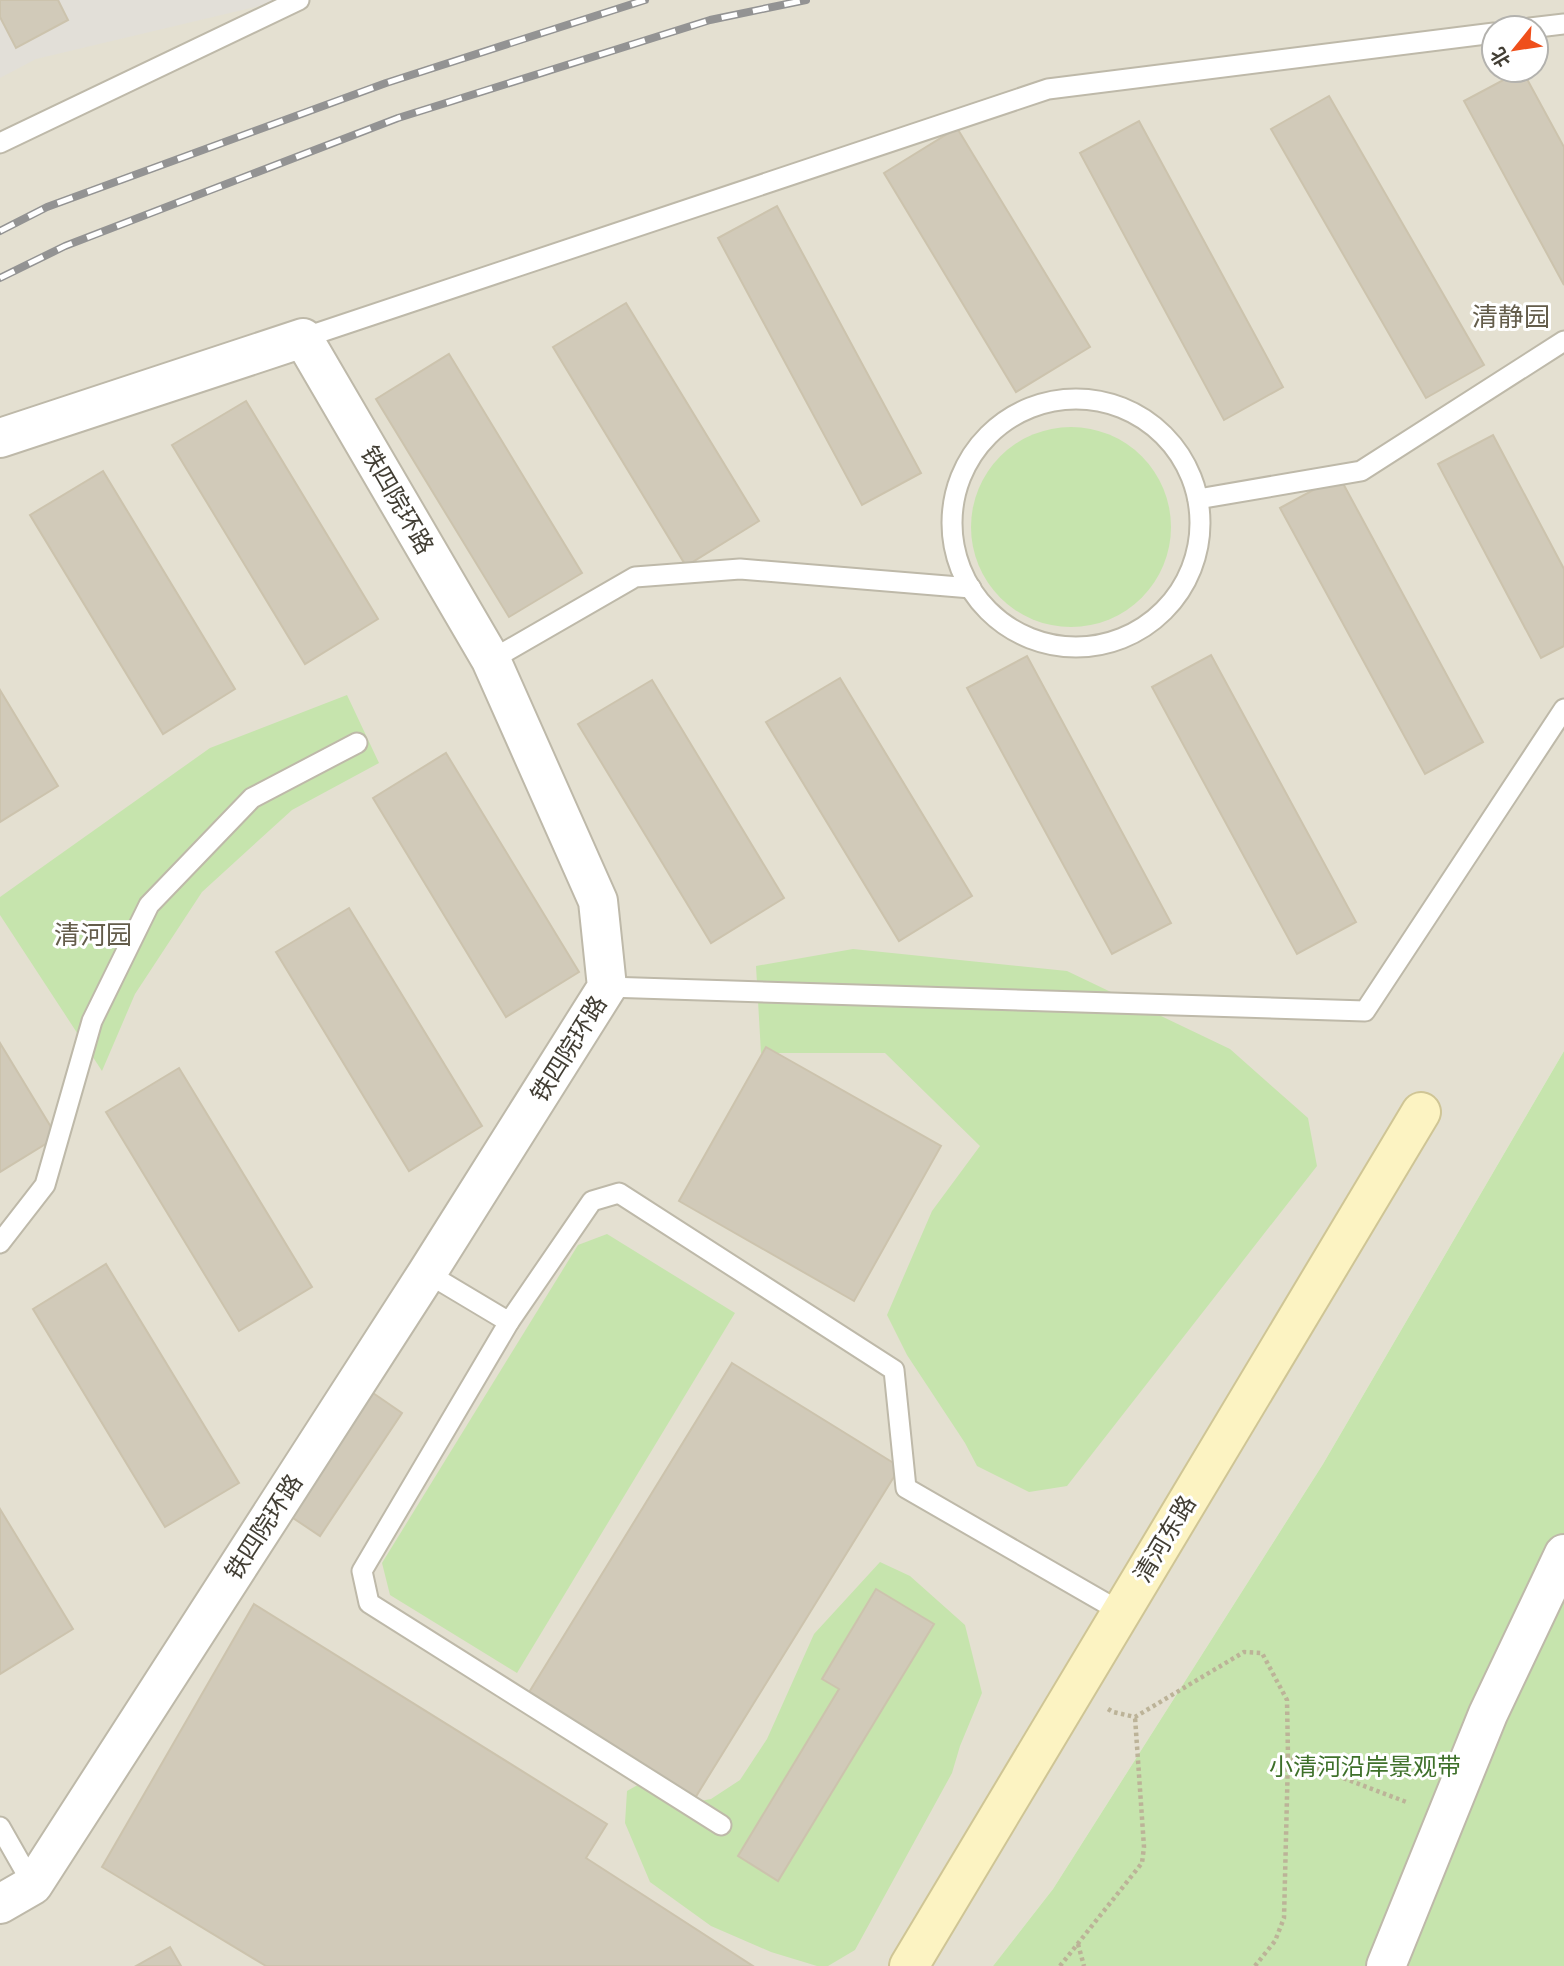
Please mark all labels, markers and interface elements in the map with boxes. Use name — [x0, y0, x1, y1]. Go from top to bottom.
north arrow — [1480, 14, 1550, 84]
text: 北 — [1486, 43, 1515, 71]
district label: 清静园 — [1472, 302, 1550, 333]
street label: 铁四院环路 — [355, 441, 439, 559]
district label: 清河园 — [54, 920, 132, 951]
street label: 铁四院环路 — [525, 991, 613, 1107]
street label: 铁四院环路 — [220, 1469, 308, 1585]
street label: 清河东路 — [1128, 1491, 1202, 1587]
park label: 小清河沿岸景观带 — [1269, 1753, 1461, 1781]

